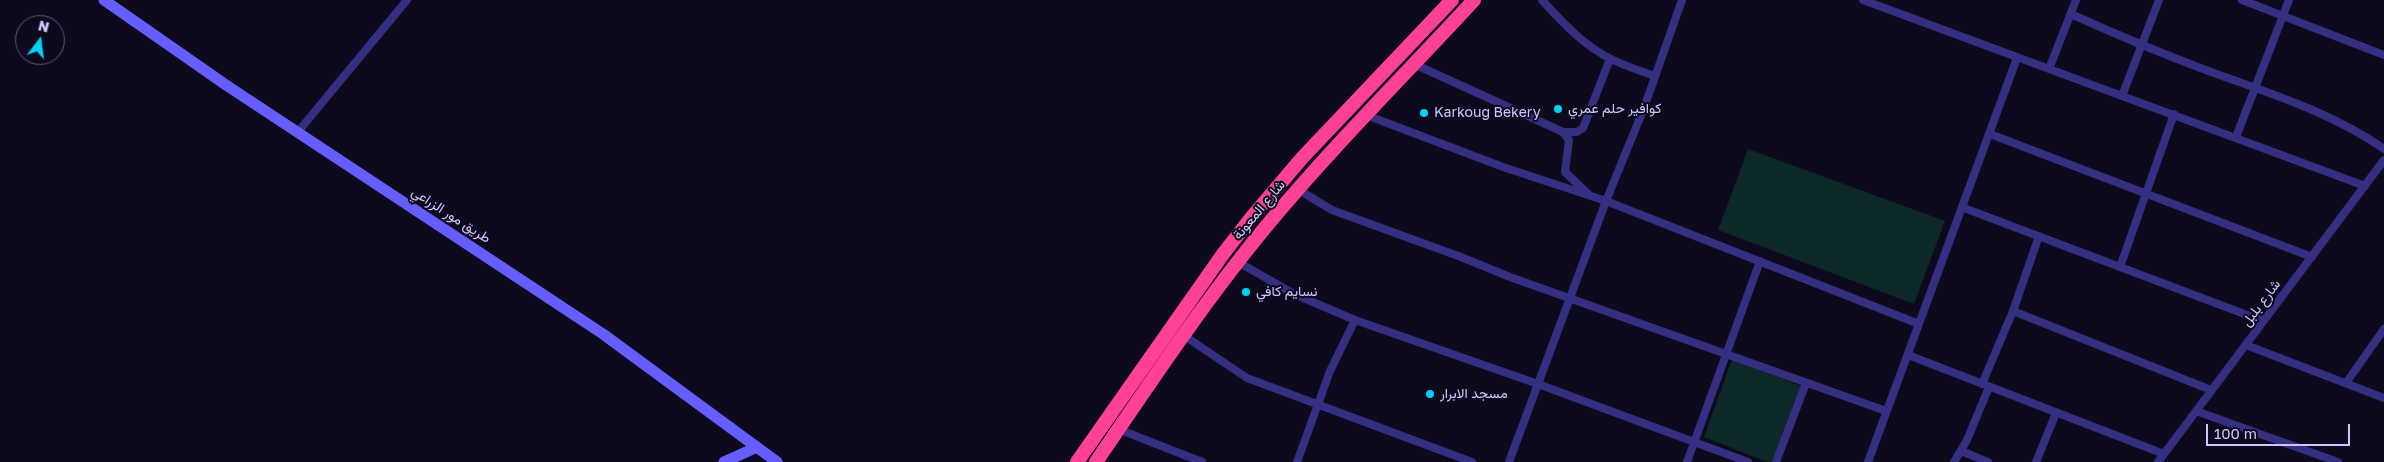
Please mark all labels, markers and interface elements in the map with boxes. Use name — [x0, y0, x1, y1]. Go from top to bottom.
north arrow — [15, 15, 65, 65]
text: N — [36, 16, 51, 36]
place label: كوافير حلم عمري — [1568, 101, 1661, 117]
marker: كوافير حلم عمري — [1552, 103, 1564, 115]
place label: Karkoug Bekery — [1434, 105, 1540, 121]
marker: Karkoug Bekery — [1418, 107, 1430, 119]
street label: شارع المعونة — [1229, 177, 1289, 243]
street label: طريق مور الزراعي — [408, 183, 494, 247]
street label: شارع بلبل — [2238, 276, 2284, 330]
place label: نسايم كافي — [1256, 284, 1318, 300]
marker: نسايم كافي — [1240, 286, 1252, 298]
place label: مسجد الابرار — [1440, 386, 1508, 402]
marker: مسجد الابرار — [1424, 388, 1436, 400]
scale bar — [2209, 414, 2353, 446]
text: 100 m — [2214, 424, 2257, 442]

